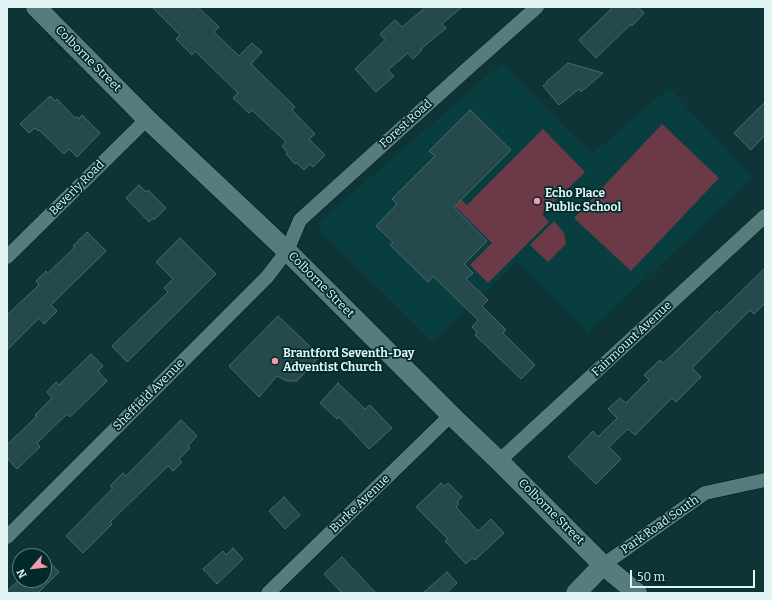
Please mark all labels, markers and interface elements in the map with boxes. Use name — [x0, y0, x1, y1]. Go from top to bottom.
street label: Colborne Street — [52, 23, 124, 95]
street label: Forest Road — [377, 97, 435, 151]
street label: Beverly Road — [46, 157, 108, 219]
place label: Echo Place Public School — [545, 187, 621, 215]
marker: Echo Place Public School — [532, 196, 542, 206]
street label: Colborne Street — [285, 249, 357, 321]
street label: Fairmount Avenue — [589, 298, 675, 380]
place label: Brantford Seventh-Day Adventist Church — [283, 347, 414, 375]
street label: Sheffield Avenue — [110, 356, 188, 434]
marker: Brantford Seventh-Day Adventist Church — [270, 356, 280, 366]
street label: Burke Avenue — [327, 472, 393, 536]
street label: Colborne Street — [515, 476, 587, 548]
street label: Park Road South — [618, 493, 702, 557]
north arrow — [12, 548, 52, 588]
scale bar — [632, 562, 757, 588]
text: N — [14, 567, 30, 580]
text: 50 m — [637, 570, 665, 584]

